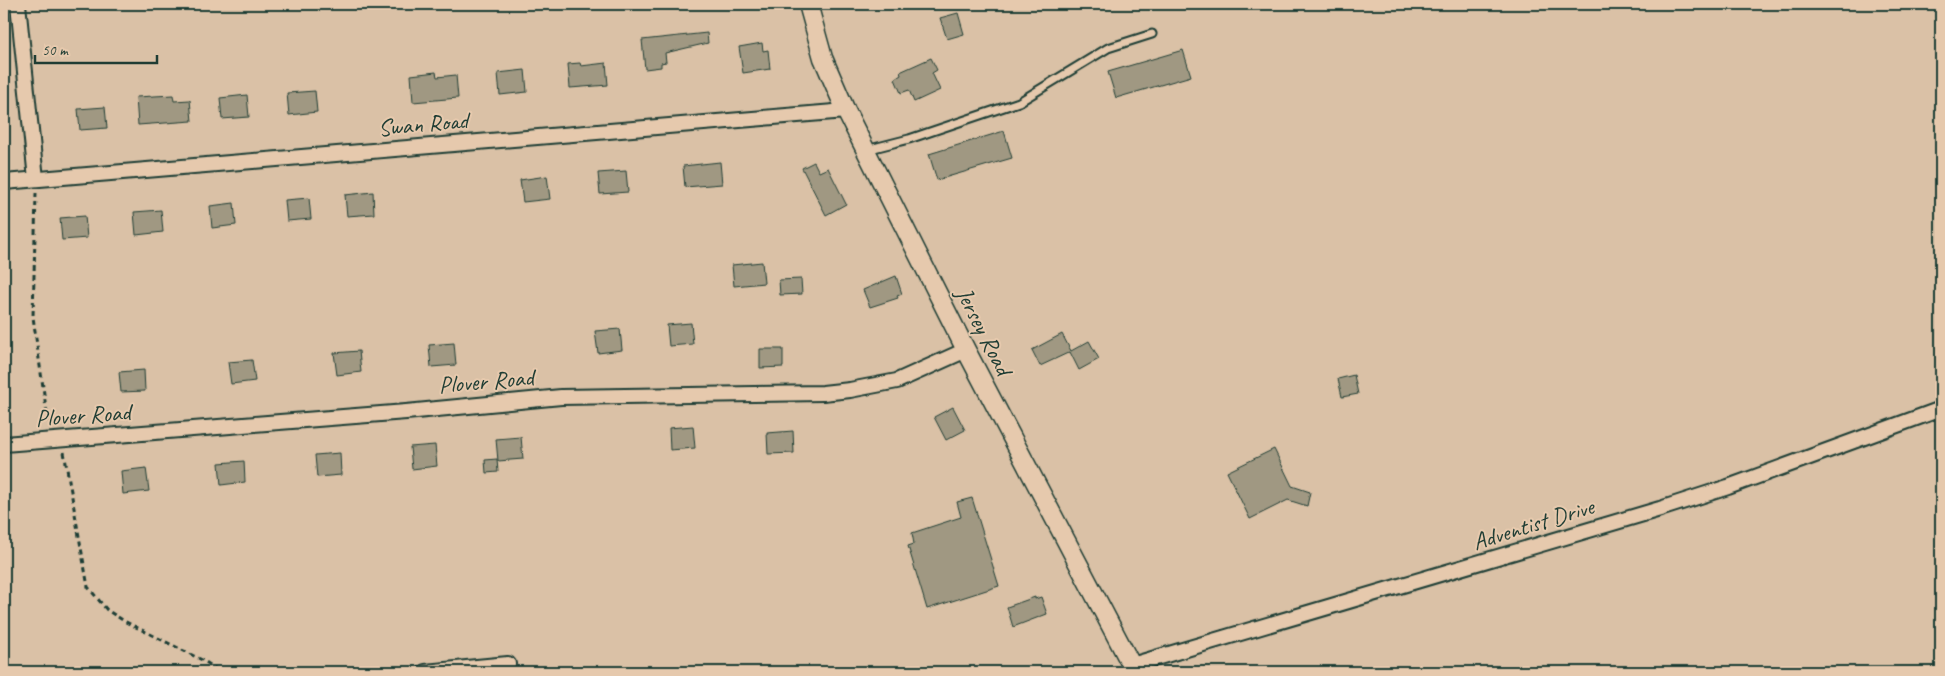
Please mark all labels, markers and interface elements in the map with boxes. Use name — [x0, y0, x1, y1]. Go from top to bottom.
scale bar — [35, 32, 158, 64]
text: 50 m — [42, 41, 69, 60]
street label: Swan Road — [377, 105, 473, 143]
street label: Jersey Road — [949, 281, 1020, 383]
street label: Plover Road — [437, 362, 538, 400]
street label: Plover Road — [34, 396, 135, 433]
street label: Adventist Drive — [1469, 491, 1599, 557]

